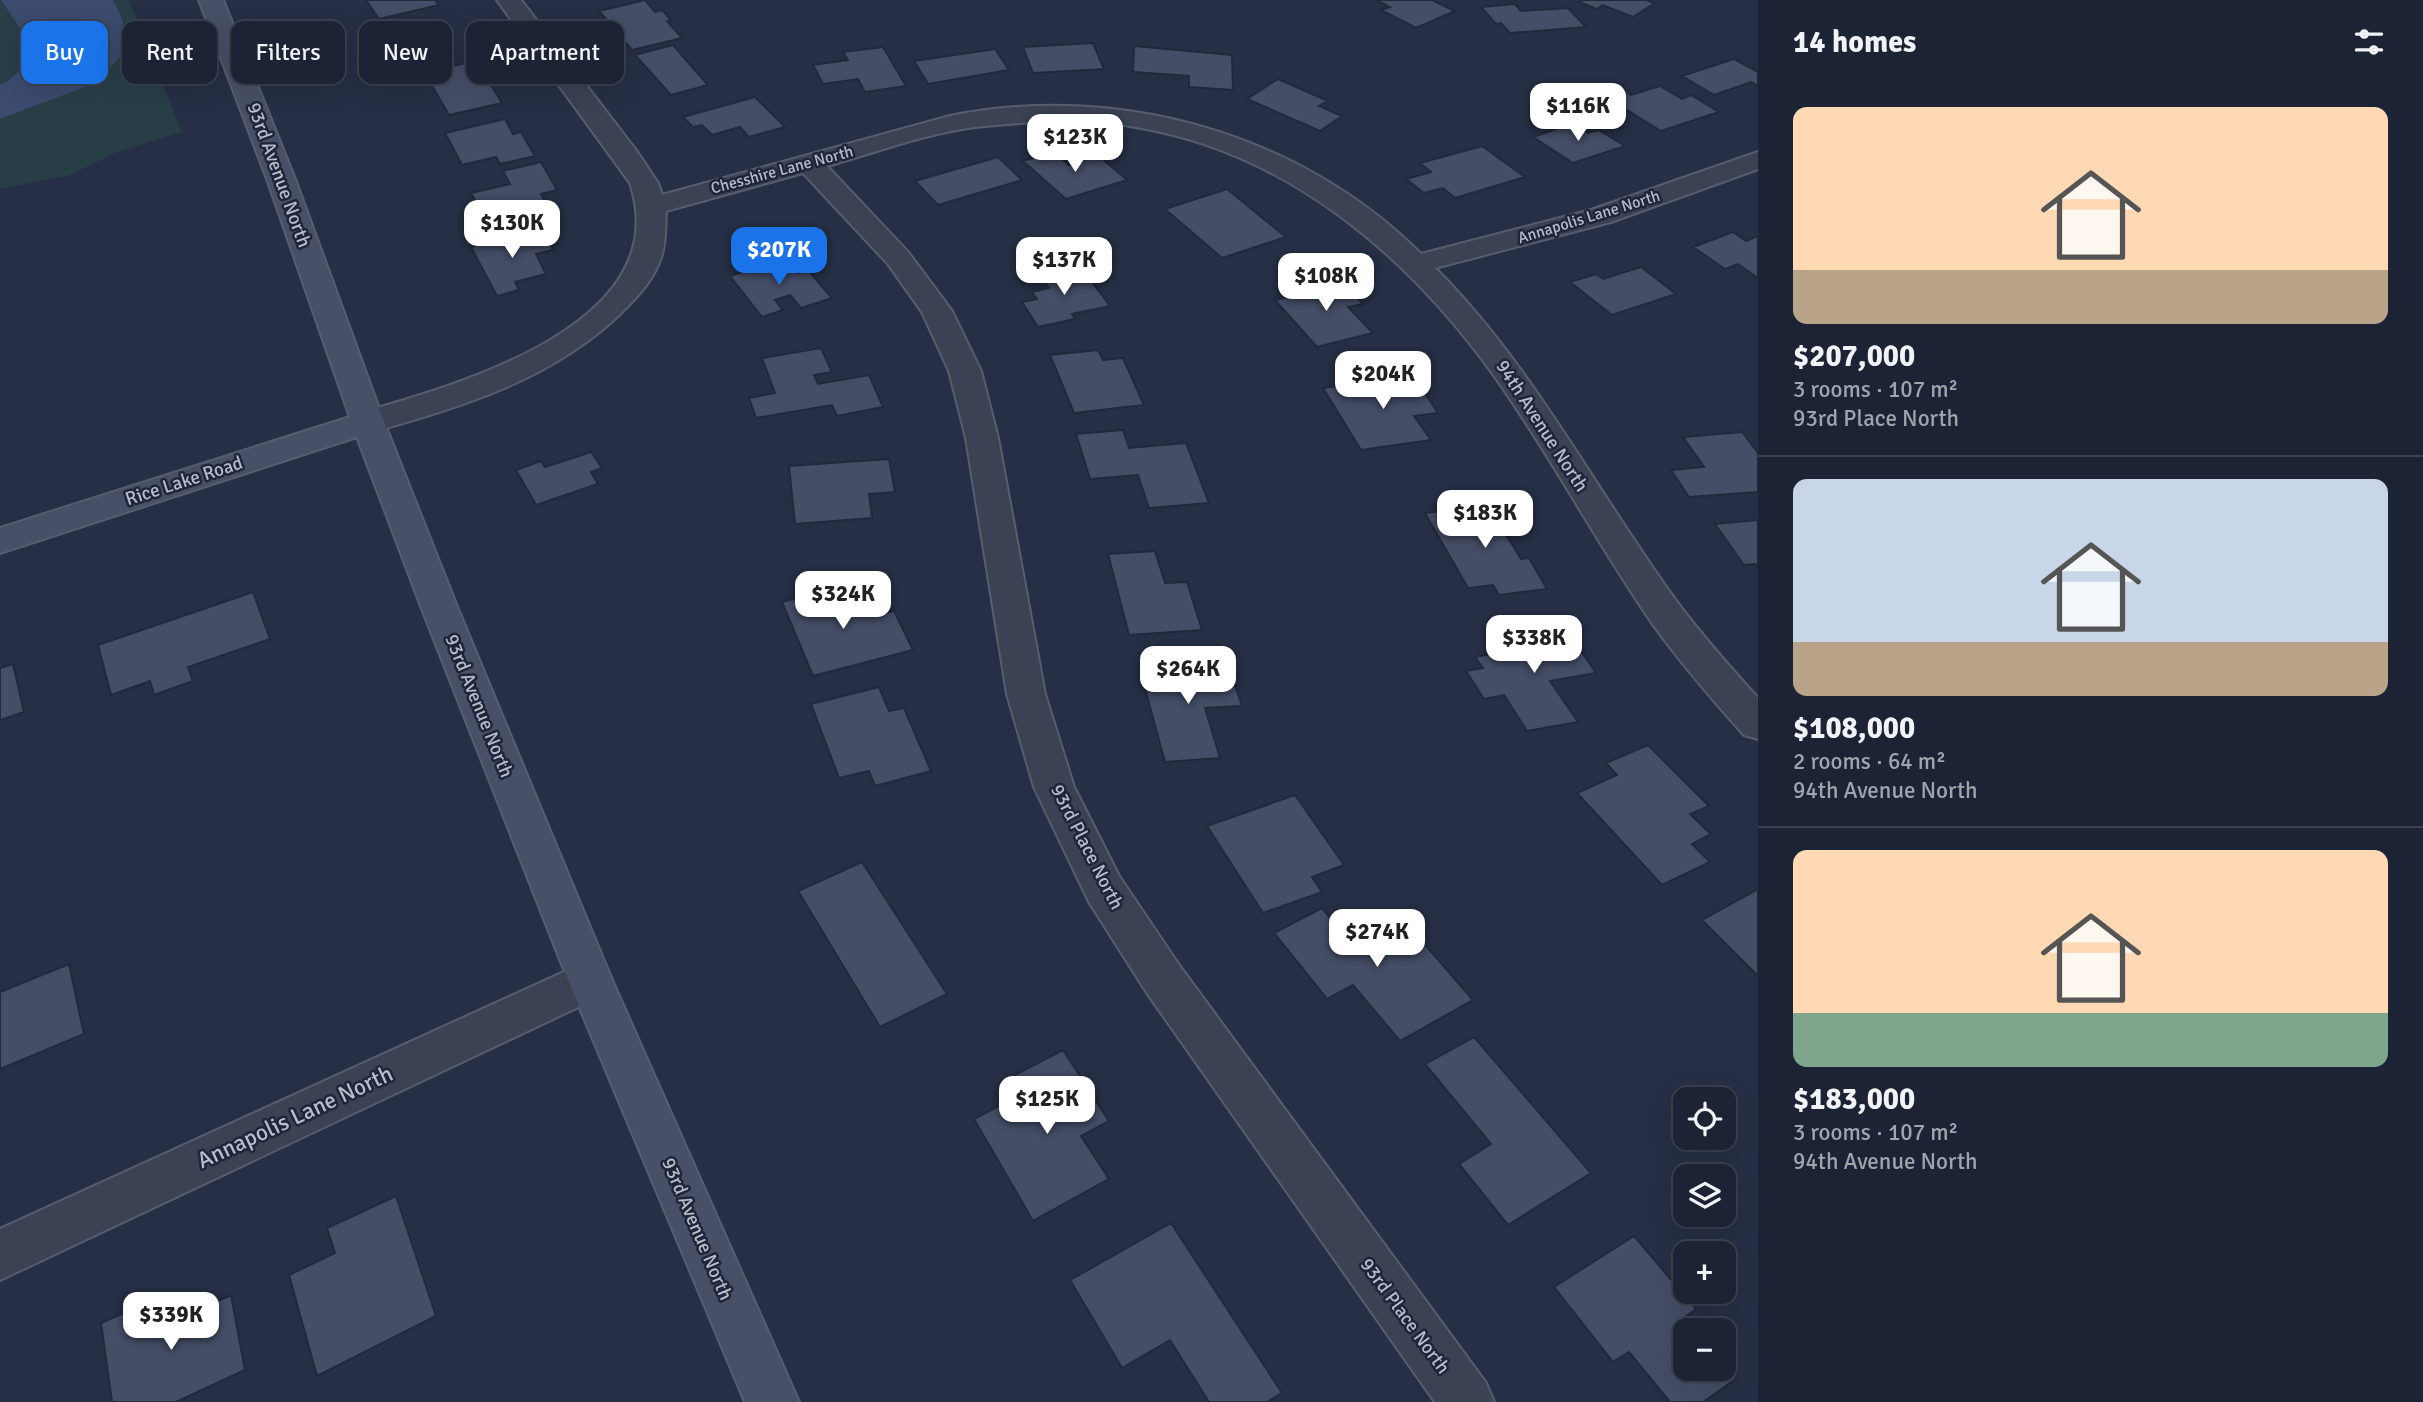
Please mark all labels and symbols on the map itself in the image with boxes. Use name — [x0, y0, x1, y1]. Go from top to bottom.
pin: $116K — [1529, 83, 1627, 143]
street label: 93rd Avenue North — [242, 99, 316, 251]
pin: $123K — [1026, 114, 1124, 174]
street label: Chesshire Lane North — [708, 141, 856, 199]
street label: Annapolis Lane North — [1515, 186, 1663, 248]
pin: $130K — [463, 201, 561, 260]
pin: $207K — [730, 228, 828, 287]
pin: $137K — [1015, 238, 1113, 297]
pin: $108K — [1277, 254, 1375, 313]
pin: $204K — [1334, 352, 1432, 411]
street label: 94th Avenue North — [1490, 356, 1594, 496]
street label: Rice Lake Road — [122, 451, 246, 511]
pin: $183K — [1436, 490, 1534, 550]
pin: $324K — [794, 572, 892, 631]
pin: $338K — [1485, 616, 1583, 675]
street label: 93rd Avenue North — [439, 631, 519, 781]
pin: $264K — [1139, 646, 1237, 706]
street label: 93rd Place North — [1045, 780, 1129, 914]
pin: $274K — [1328, 909, 1426, 969]
street label: Annapolis Lane North — [193, 1059, 397, 1175]
pin: $125K — [998, 1076, 1096, 1136]
street label: 93rd Avenue North — [656, 1154, 738, 1304]
street label: 93rd Place North — [1355, 1253, 1455, 1379]
pin: $339K — [122, 1292, 220, 1352]

